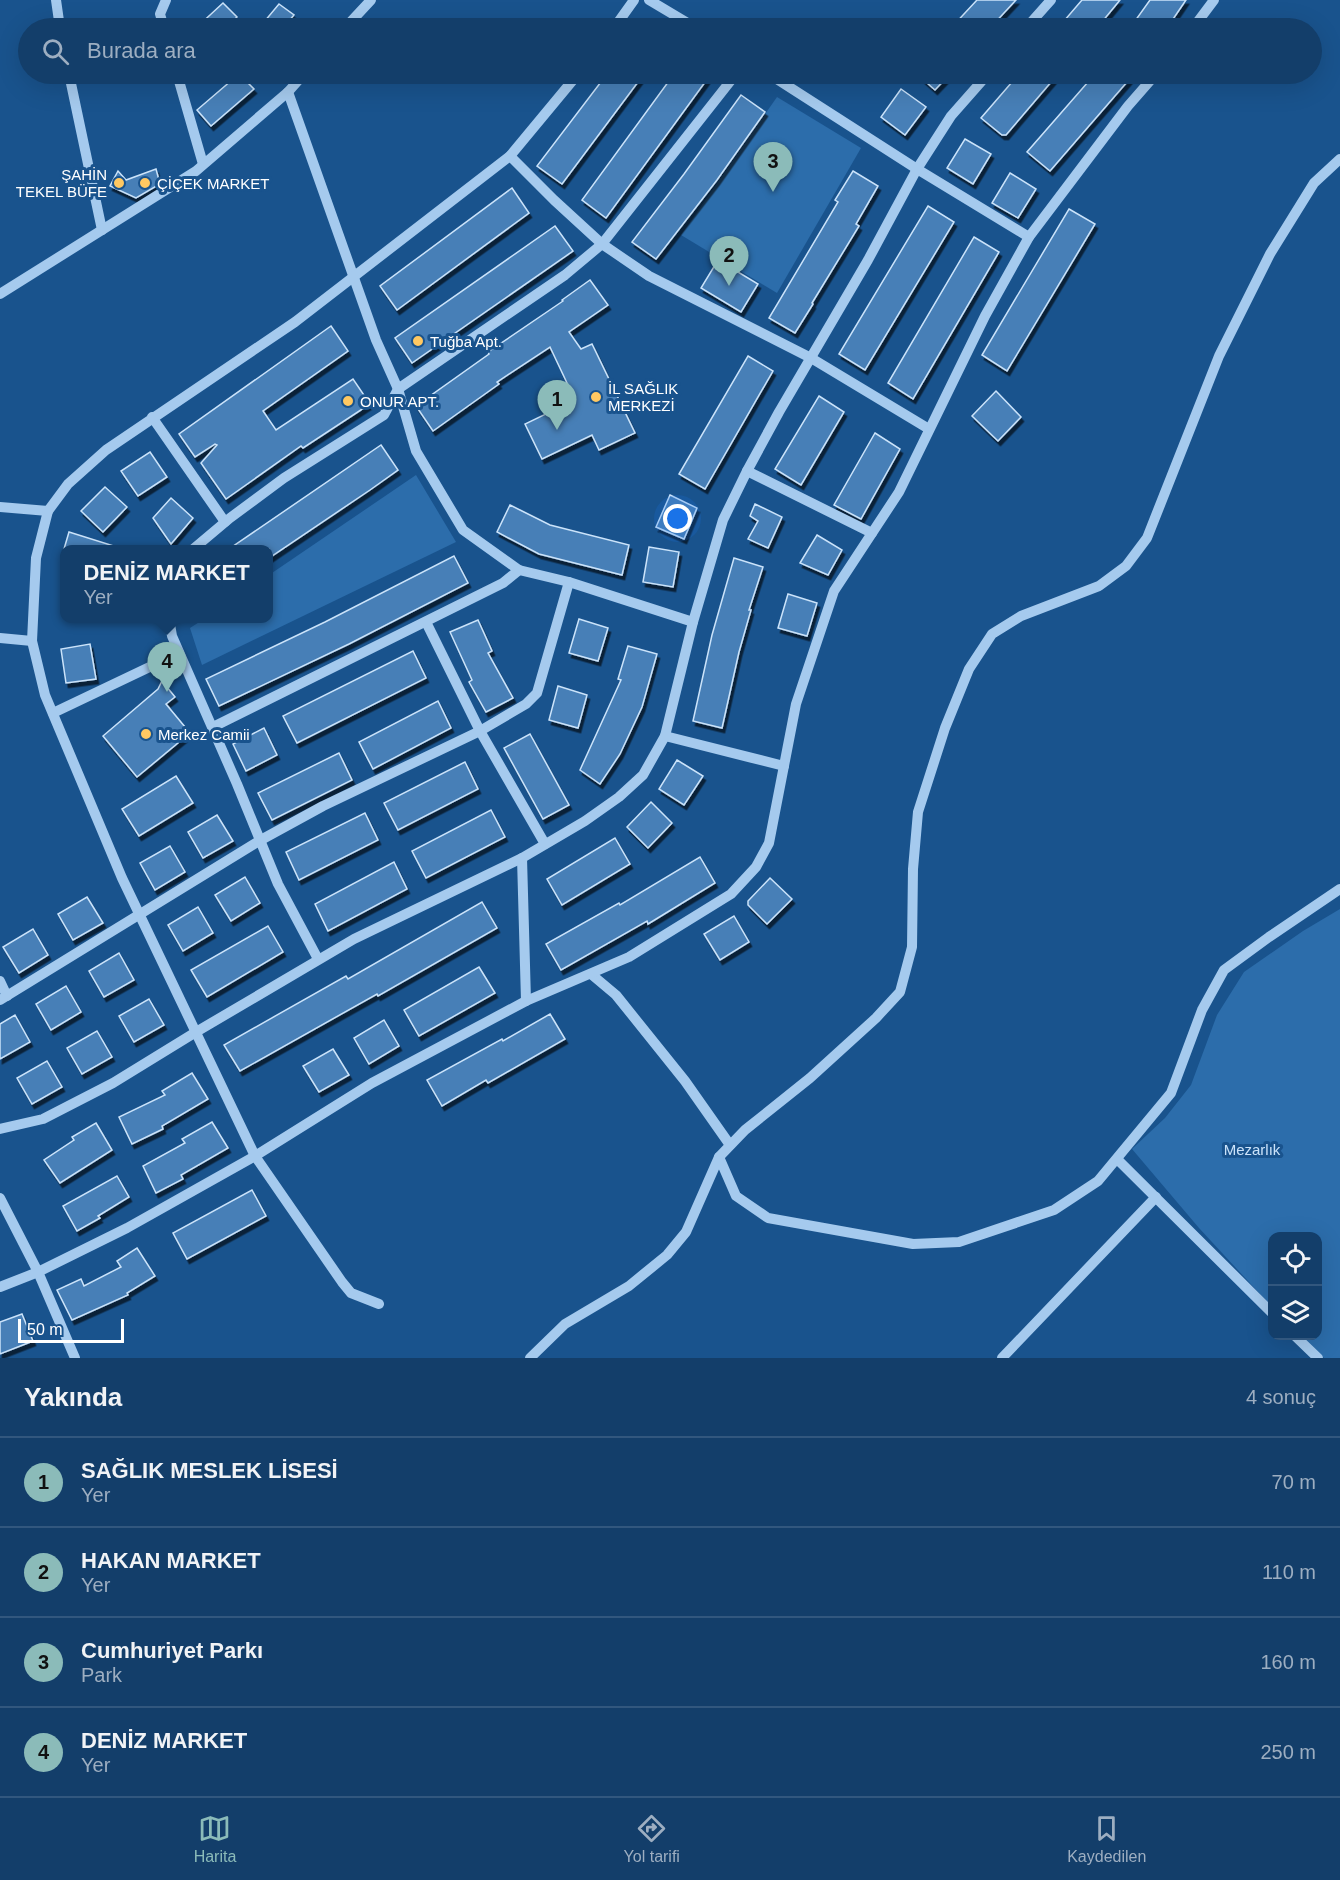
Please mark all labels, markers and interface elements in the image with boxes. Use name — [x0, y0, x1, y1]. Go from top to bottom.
search box — [18, 18, 1322, 84]
icon: search — [39, 35, 72, 68]
text: Burada ara — [87, 38, 196, 63]
pin: 3 — [754, 142, 792, 192]
place label: ŞAHİN TEKEL BÜFE — [16, 166, 107, 200]
place label: ÇİÇEK MARKET — [157, 175, 270, 192]
marker: ŞAHİN TEKEL BÜFE — [112, 176, 126, 190]
marker: ÇİÇEK MARKET — [138, 176, 152, 190]
pin: 2 — [710, 236, 748, 286]
place label: Tuğba Apt. — [430, 333, 502, 350]
marker: Tuğba Apt. — [411, 334, 425, 348]
pin: 1 — [538, 380, 576, 430]
place label: İL SAĞLIK MERKEZİ — [608, 380, 678, 414]
marker: İL SAĞLIK MERKEZİ — [589, 390, 603, 404]
place label: ONUR APT. — [360, 393, 439, 410]
marker: ONUR APT. — [341, 394, 355, 408]
your location — [663, 504, 692, 533]
popup — [60, 545, 273, 623]
text: DENİZ MARKET — [83, 560, 250, 585]
text: Yer — [83, 586, 113, 608]
pin: 4 — [148, 642, 186, 692]
place label: Merkez Camii — [158, 726, 250, 743]
marker: Merkez Camii — [139, 727, 153, 741]
park label: Mezarlık — [1224, 1141, 1281, 1158]
map controls — [1268, 1232, 1322, 1340]
button: locate — [1268, 1232, 1322, 1286]
button: layers — [1268, 1286, 1322, 1340]
scale bar — [18, 1316, 124, 1344]
text: 50 m — [27, 1321, 63, 1338]
text: Yakında — [24, 1382, 122, 1412]
text: 4 sonuç — [1246, 1386, 1316, 1408]
text: SAĞLIK MESLEK LİSESİ — [81, 1458, 338, 1483]
text: 1 — [38, 1471, 49, 1493]
text: 70 m — [1272, 1471, 1316, 1493]
text: Yer — [81, 1484, 110, 1506]
text: HAKAN MARKET — [81, 1548, 261, 1573]
text: 2 — [38, 1561, 49, 1583]
text: 110 m — [1262, 1561, 1316, 1583]
text: Yer — [81, 1574, 110, 1596]
text: Cumhuriyet Parkı — [81, 1638, 263, 1663]
text: 3 — [38, 1651, 49, 1673]
text: 160 m — [1260, 1651, 1316, 1673]
text: Park — [81, 1664, 122, 1686]
text: DENİZ MARKET — [81, 1728, 247, 1753]
text: 4 — [38, 1741, 49, 1763]
text: 250 m — [1260, 1741, 1316, 1763]
text: Yer — [81, 1754, 110, 1776]
tab: Harita — [194, 1812, 236, 1866]
tab: Yol tarifi — [624, 1812, 680, 1866]
tab: Kaydedilen — [1067, 1812, 1146, 1866]

